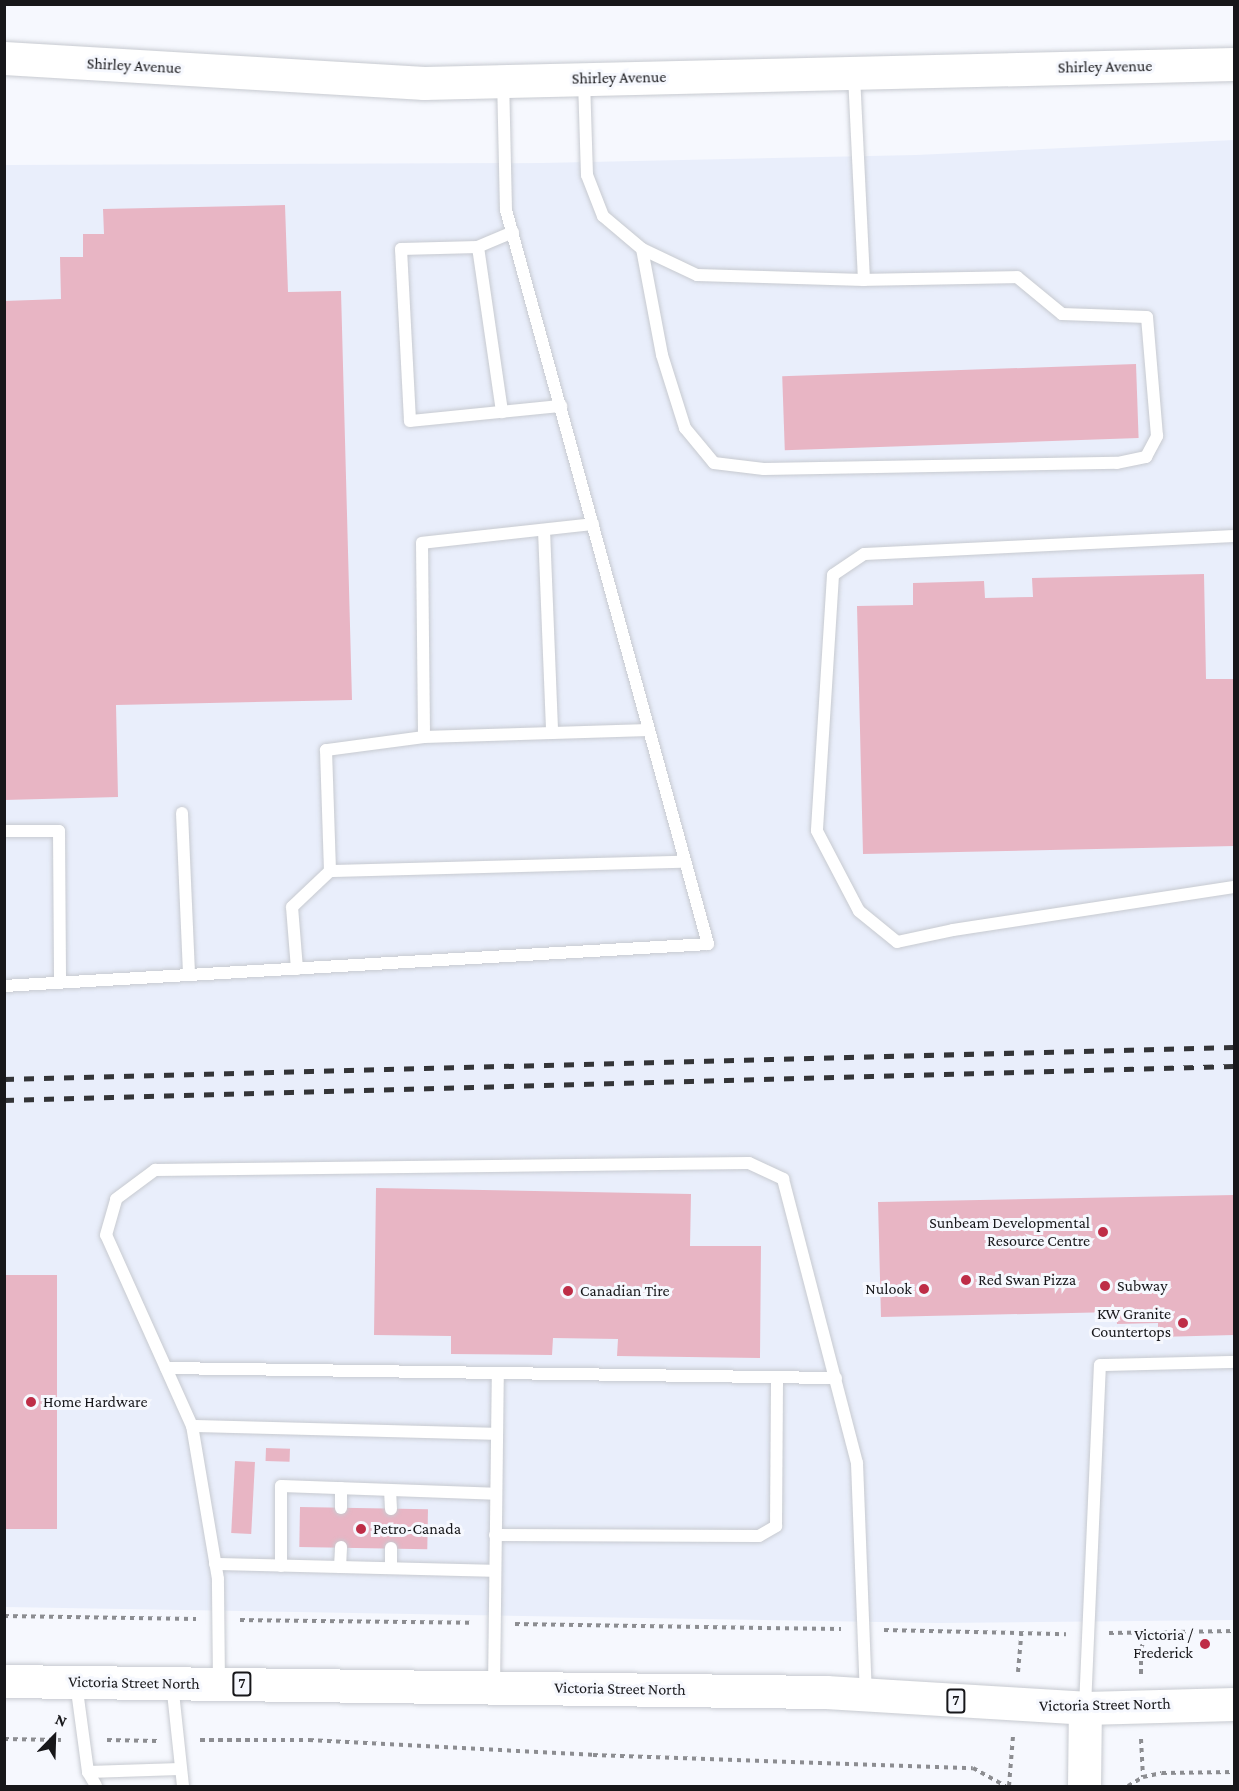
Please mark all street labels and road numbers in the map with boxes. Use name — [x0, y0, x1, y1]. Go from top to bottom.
street label: Shirley Avenue — [86, 54, 182, 78]
street label: Shirley Avenue — [1058, 57, 1152, 77]
street label: Shirley Avenue — [572, 68, 666, 88]
street label: Victoria Street North — [68, 1672, 200, 1694]
road number: 7 — [232, 1672, 252, 1696]
street label: Victoria Street North — [554, 1678, 686, 1700]
road number: 7 — [946, 1689, 966, 1713]
street label: Victoria Street North — [1039, 1694, 1171, 1716]

